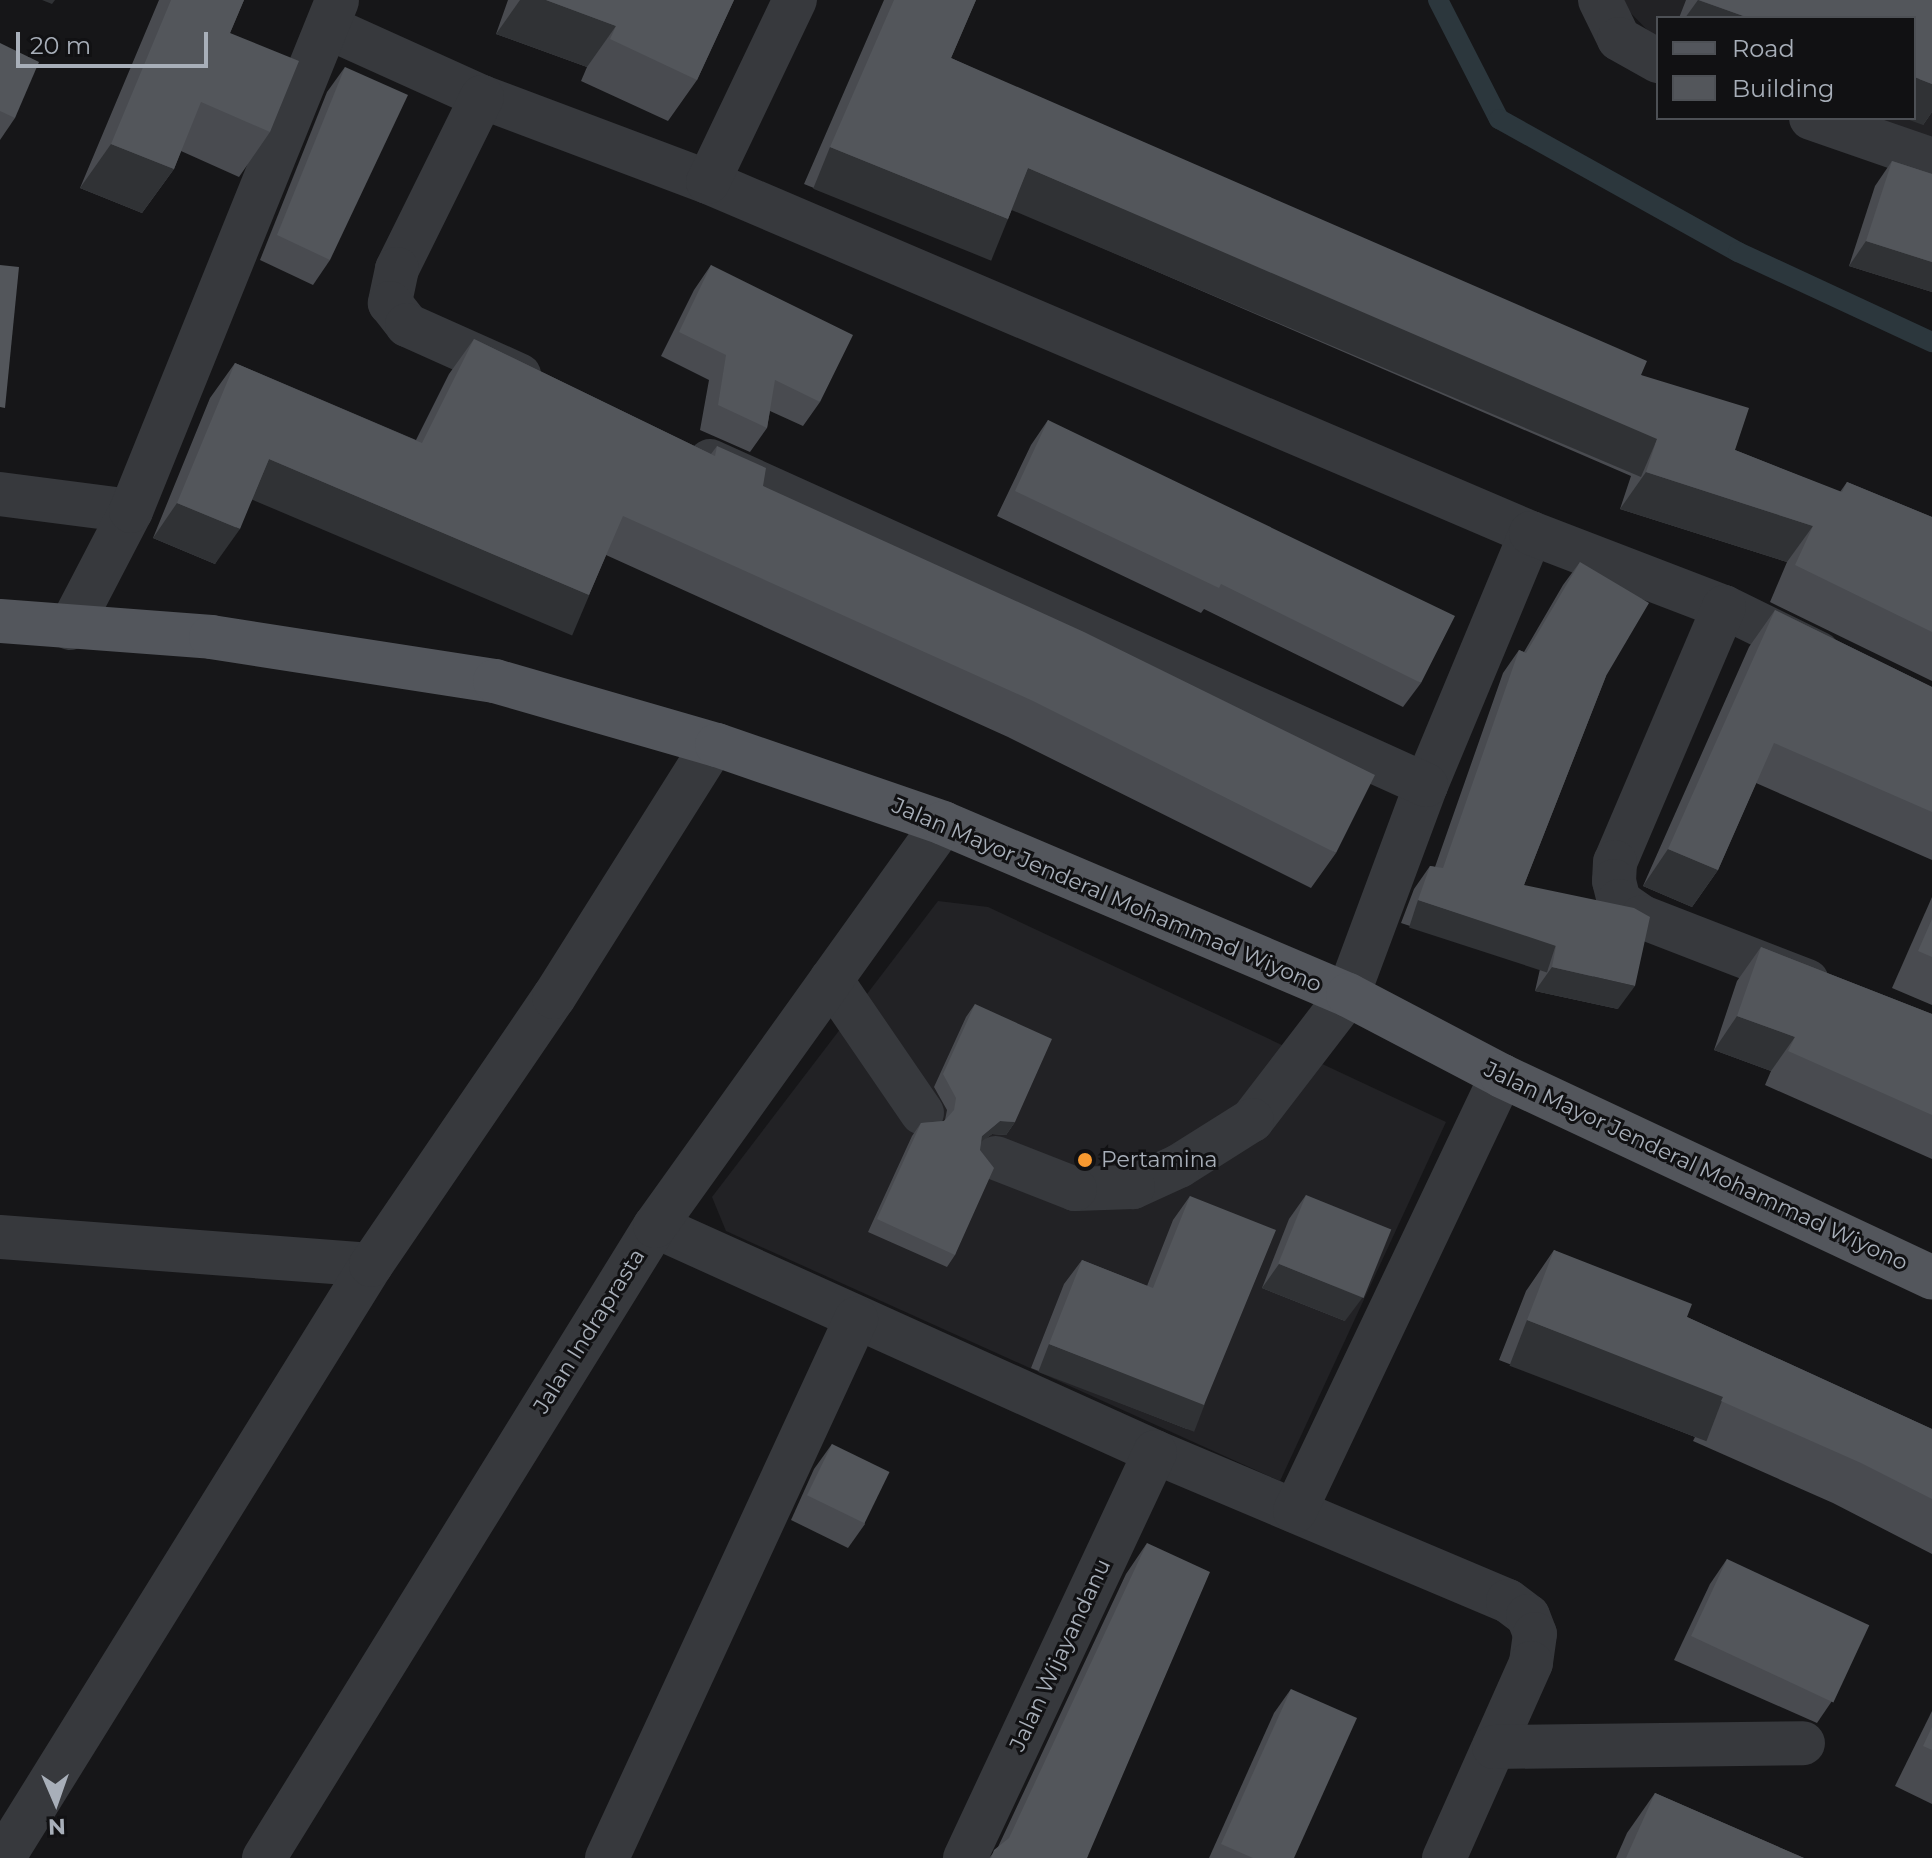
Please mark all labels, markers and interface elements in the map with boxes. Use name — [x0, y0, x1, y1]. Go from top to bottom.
scale bar — [20, 16, 212, 66]
legend — [1656, 16, 1916, 120]
text: 20 m — [30, 31, 91, 60]
text: Road — [1732, 34, 1795, 63]
text: Building — [1732, 74, 1835, 103]
street label: Jalan Mayor Jenderal Mohammad Wiyono — [888, 792, 1326, 998]
street label: Jalan Mayor Jenderal Mohammad Wiyono — [1480, 1056, 1912, 1276]
place label: Pertamina — [1101, 1147, 1218, 1173]
marker: Pertamina — [1076, 1151, 1094, 1169]
street label: Jalan Indraprasta — [528, 1244, 650, 1418]
street label: Jalan Wijayandanu — [1004, 1555, 1116, 1755]
north arrow — [16, 1762, 96, 1842]
text: N — [47, 1813, 66, 1840]

